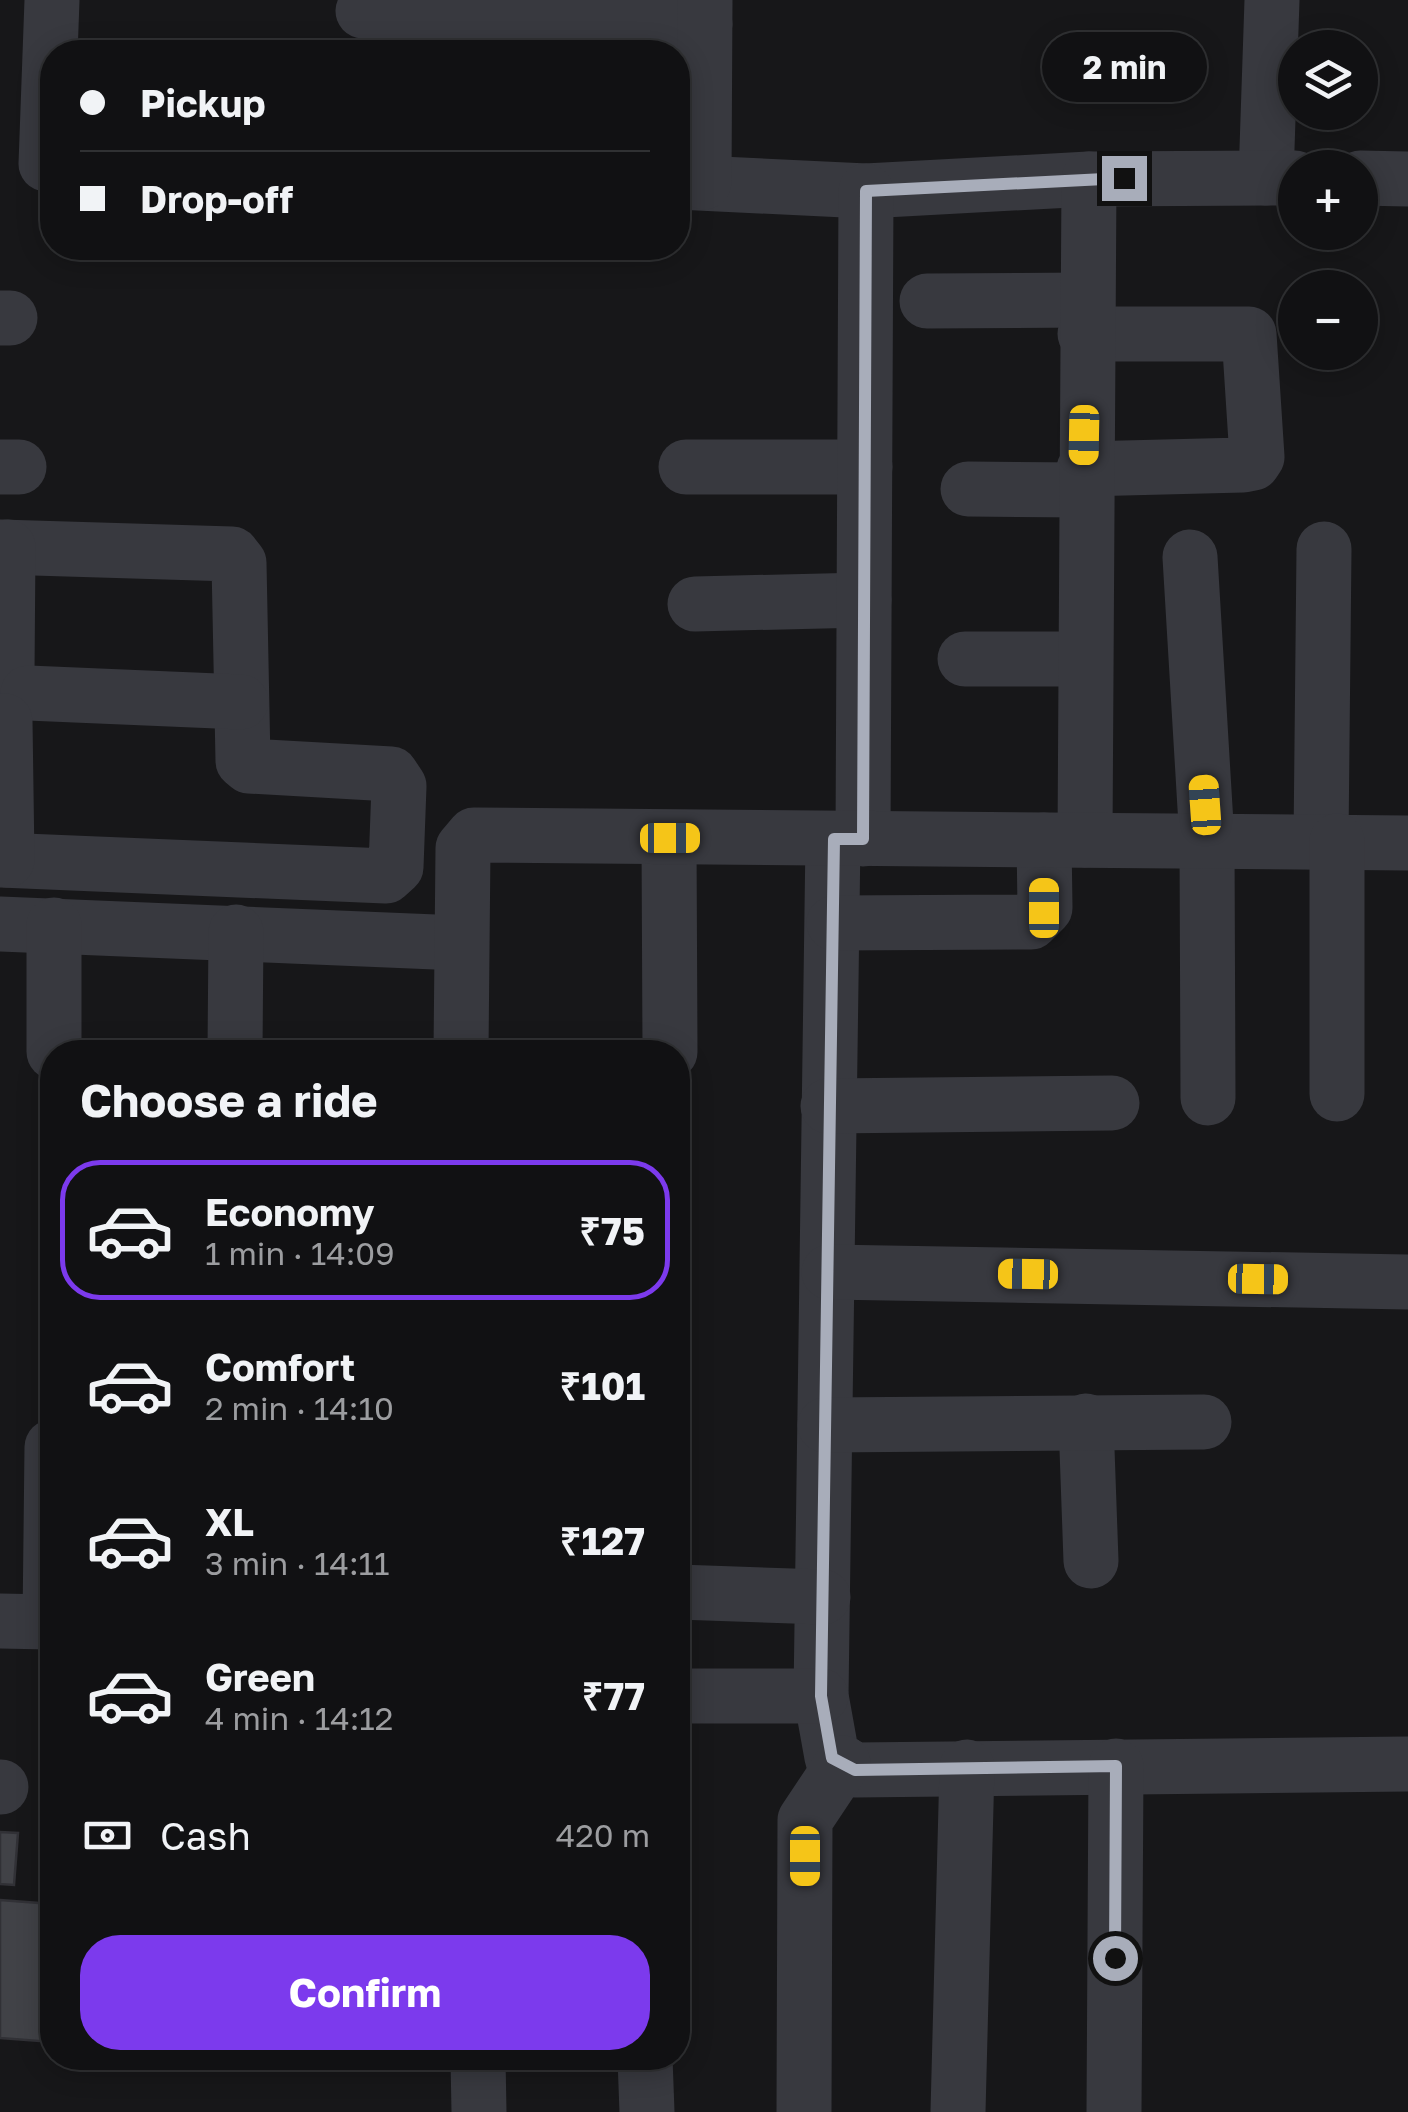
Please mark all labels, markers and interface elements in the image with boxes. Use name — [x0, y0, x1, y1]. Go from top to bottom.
map controls — [1278, 30, 1378, 370]
button: layers — [1278, 30, 1378, 130]
callout: 2 min — [1042, 33, 1206, 103]
text: 2 min — [1083, 48, 1166, 86]
text: Pickup — [140, 80, 266, 125]
button: + — [1278, 150, 1378, 250]
route end — [1102, 156, 1147, 201]
text: Drop-off — [140, 176, 293, 221]
button: − — [1278, 270, 1378, 370]
car — [1068, 405, 1100, 465]
car — [1188, 774, 1222, 836]
car — [640, 823, 700, 853]
car — [1029, 878, 1059, 938]
text: Choose a ride — [80, 1073, 378, 1127]
icon: car — [85, 1185, 175, 1275]
text: Economy — [205, 1189, 374, 1234]
text: ₹75 — [579, 1208, 645, 1253]
text: 1 min · 14:09 — [205, 1234, 395, 1272]
car — [998, 1258, 1058, 1290]
car — [1228, 1263, 1288, 1295]
icon: car — [85, 1340, 175, 1430]
text: Comfort — [205, 1344, 355, 1389]
text: ₹101 — [559, 1363, 645, 1408]
text: 2 min · 14:10 — [205, 1389, 394, 1427]
icon: car — [85, 1495, 175, 1585]
text: XL — [205, 1499, 254, 1544]
text: ₹127 — [560, 1518, 645, 1563]
text: 3 min · 14:11 — [205, 1544, 390, 1582]
icon: car — [85, 1650, 175, 1740]
text: Green — [205, 1654, 315, 1699]
text: ₹77 — [582, 1673, 645, 1718]
text: 4 min · 14:12 — [205, 1699, 393, 1737]
icon: cash — [80, 1808, 135, 1863]
text: Cash — [160, 1813, 251, 1858]
text: 420 m — [556, 1816, 650, 1854]
car — [790, 1826, 820, 1886]
button: Confirm — [80, 1935, 650, 2050]
route start — [1093, 1936, 1138, 1981]

